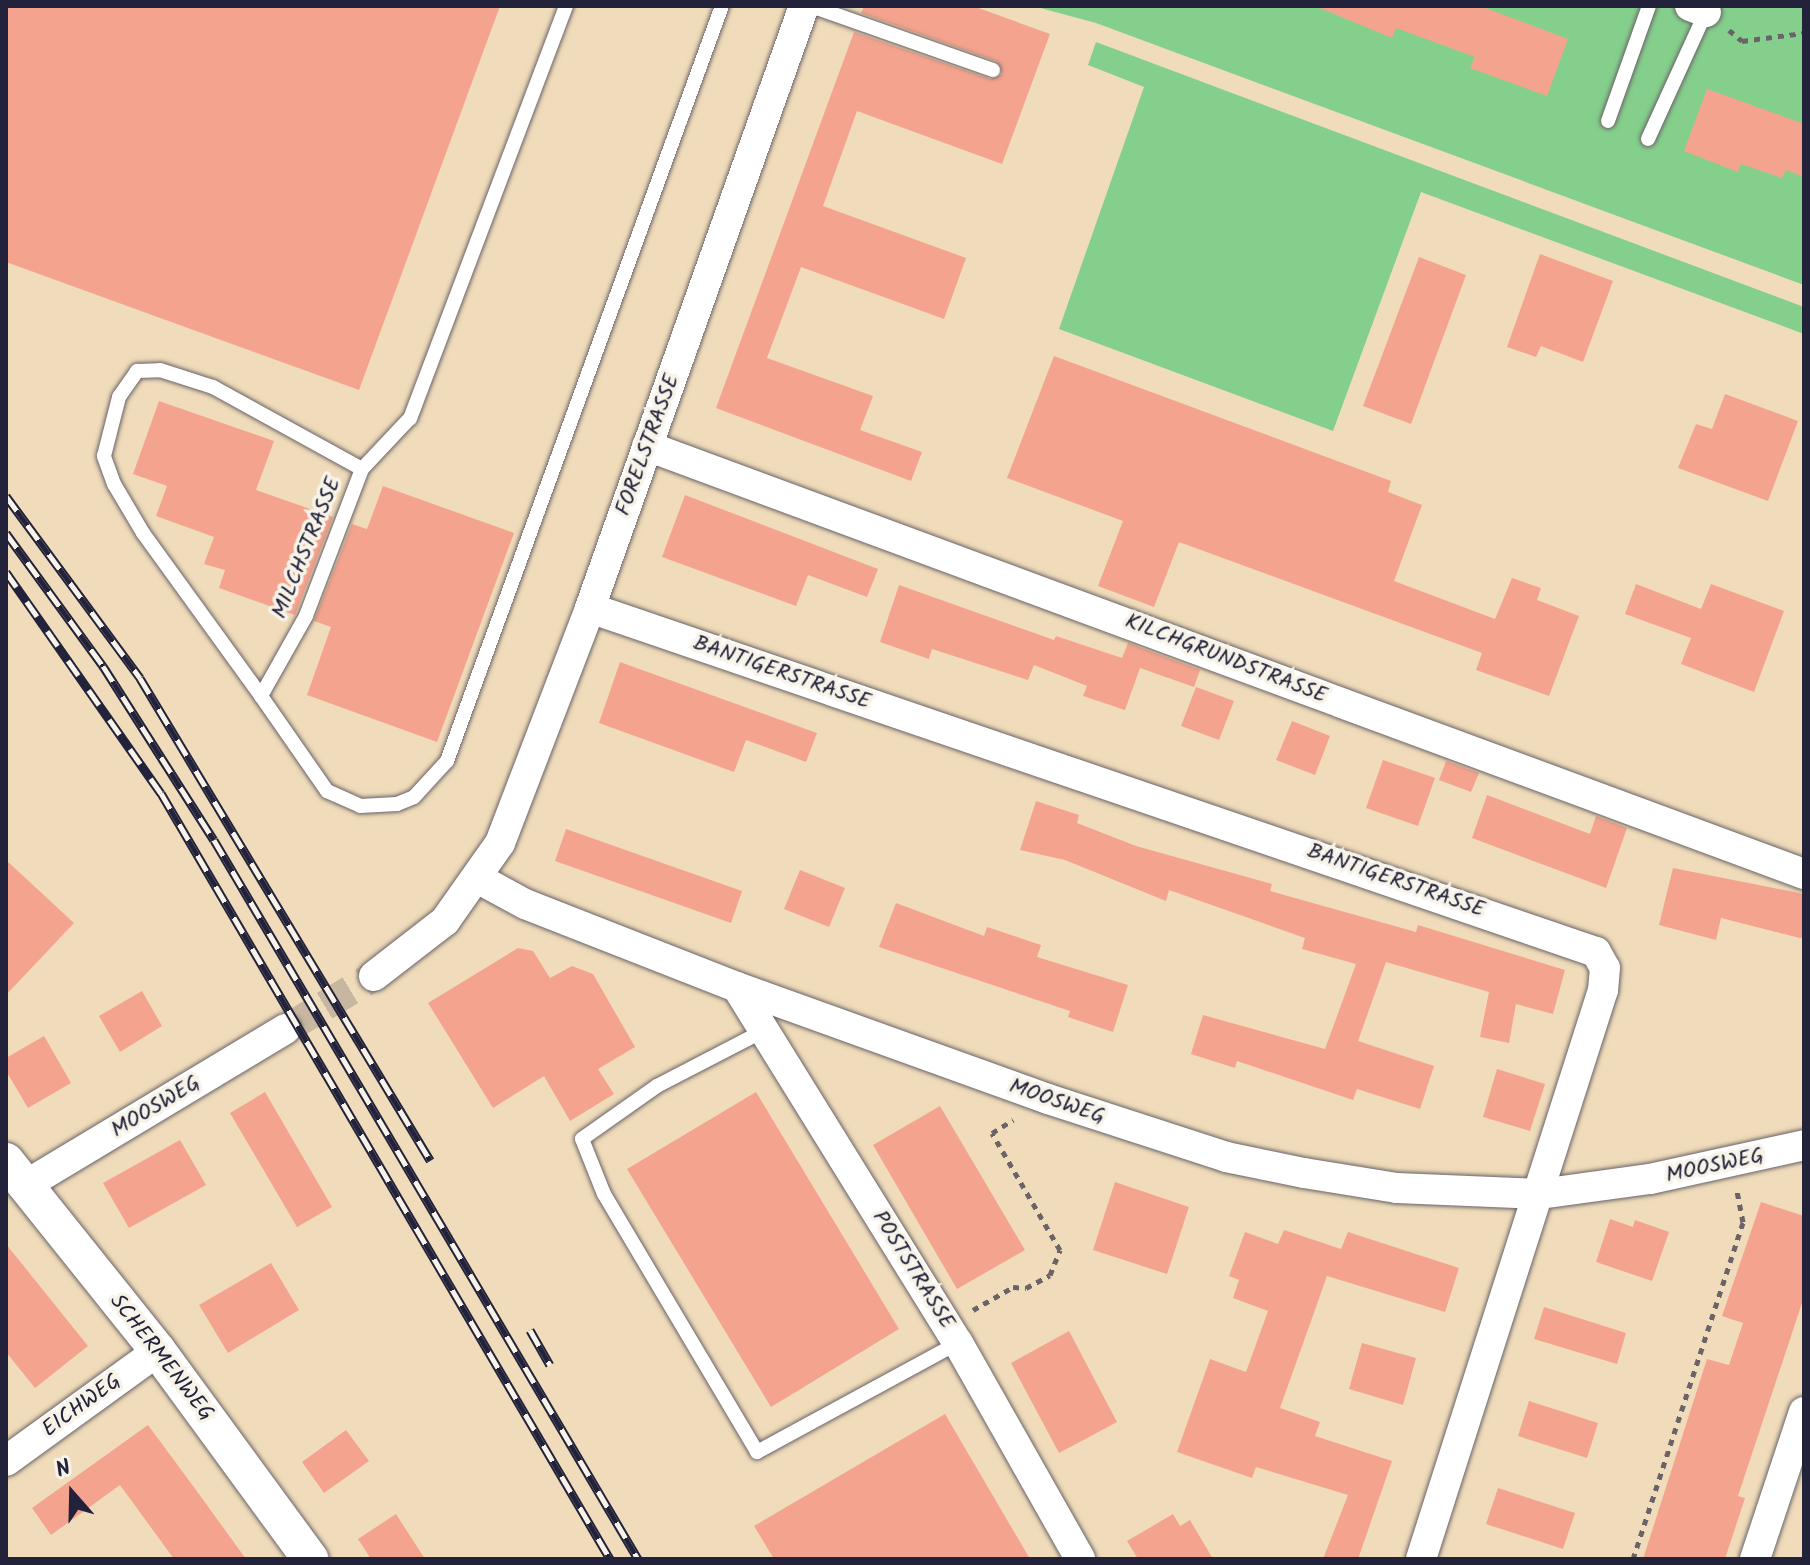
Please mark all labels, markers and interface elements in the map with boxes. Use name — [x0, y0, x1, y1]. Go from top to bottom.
street label: FORELSTRASSE — [610, 371, 686, 519]
street label: MILCHSTRASSE — [267, 474, 347, 622]
street label: KILCHGRUNDSTRASSE — [1121, 608, 1331, 710]
street label: BANTIGERSTRASSE — [690, 630, 874, 716]
street label: BANTIGERSTRASSE — [1304, 838, 1488, 924]
street label: MOOSWEG — [107, 1070, 205, 1144]
street label: MOOSWEG — [1006, 1073, 1108, 1131]
street label: MOOSWEG — [1664, 1143, 1766, 1189]
street label: POSTSTRASSE — [866, 1206, 960, 1334]
street label: SCHERMENWEG — [103, 1289, 219, 1427]
street label: EICHWEG — [37, 1369, 127, 1443]
text: N — [51, 1451, 76, 1489]
north arrow — [32, 1453, 112, 1533]

